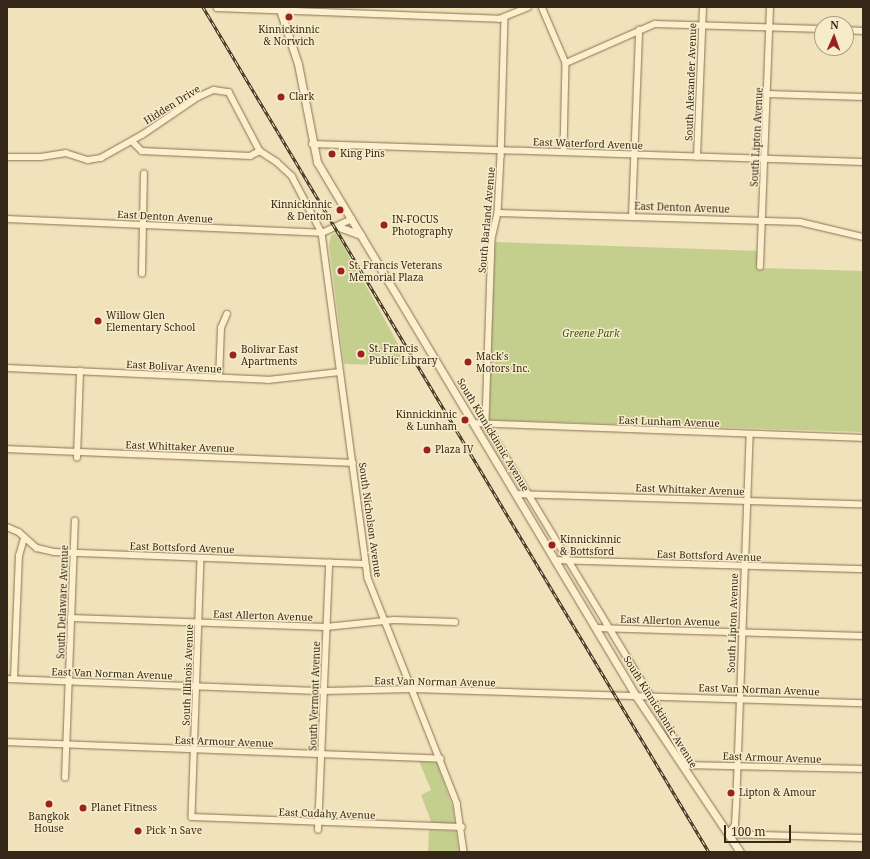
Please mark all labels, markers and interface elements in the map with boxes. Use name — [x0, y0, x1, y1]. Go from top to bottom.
marker: Kinnickinnic & Norwich — [284, 12, 294, 22]
north arrow — [814, 16, 854, 56]
text: N — [830, 17, 839, 32]
place label: Kinnickinnic & Norwich — [258, 23, 320, 46]
street label: South Alexander Avenue — [683, 23, 699, 141]
street label: Hidden Drive — [142, 83, 202, 127]
street label: South Lipton Avenue — [748, 87, 766, 187]
place label: Clark — [289, 91, 314, 103]
marker: Clark — [276, 92, 286, 102]
street label: East Waterford Avenue — [533, 136, 643, 152]
place label: King Pins — [340, 148, 385, 160]
marker: King Pins — [327, 149, 337, 159]
street label: South Barland Avenue — [476, 166, 498, 274]
place label: Kinnickinnic & Denton — [271, 198, 332, 222]
street label: East Denton Avenue — [634, 200, 730, 216]
marker: Kinnickinnic & Denton — [335, 205, 345, 215]
street label: East Denton Avenue — [117, 209, 213, 225]
place label: IN-FOCUS Photography — [392, 213, 453, 236]
marker: IN-FOCUS Photography — [379, 220, 389, 230]
place label: St. Francis Veterans Memorial Plaza — [349, 259, 442, 282]
marker: St. Francis Veterans Memorial Plaza — [336, 266, 346, 276]
place label: Willow Glen Elementary School — [106, 309, 195, 332]
marker: Willow Glen Elementary School — [93, 316, 103, 326]
park label: Greene Park — [562, 328, 620, 340]
place label: St. Francis Public Library — [369, 342, 437, 366]
place label: Bolivar East Apartments — [241, 343, 298, 366]
marker: St. Francis Public Library — [356, 349, 366, 359]
marker: Bolivar East Apartments — [228, 350, 238, 360]
place label: Mack's Motors Inc. — [476, 350, 530, 374]
marker: Mack's Motors Inc. — [463, 357, 473, 367]
street label: East Bolivar Avenue — [126, 359, 222, 375]
street label: South Kinnickinnic Avenue — [454, 376, 532, 494]
place label: Kinnickinnic & Lunham — [396, 408, 457, 432]
street label: East Lunham Avenue — [618, 414, 720, 430]
marker: Kinnickinnic & Lunham — [460, 415, 470, 425]
street label: East Whittaker Avenue — [125, 439, 235, 455]
place label: Plaza IV — [435, 444, 474, 456]
marker: Plaza IV — [422, 445, 432, 455]
street label: South Nicholson Avenue — [356, 462, 384, 578]
street label: East Whittaker Avenue — [635, 482, 745, 498]
place label: Kinnickinnic & Bottsford — [560, 533, 621, 556]
street label: East Bottsford Avenue — [129, 540, 235, 556]
marker: Kinnickinnic & Bottsford — [547, 540, 557, 550]
street label: South Delaware Avenue — [55, 545, 71, 659]
street label: East Bottsford Avenue — [656, 548, 762, 564]
street label: South Lipton Avenue — [725, 573, 741, 673]
street label: East Allerton Avenue — [213, 608, 313, 624]
street label: East Allerton Avenue — [620, 613, 720, 629]
street label: South Illinois Avenue — [180, 624, 196, 726]
street label: South Vermont Avenue — [307, 641, 323, 751]
street label: South Kinnickinnic Avenue — [621, 654, 699, 770]
street label: East Van Norman Avenue — [51, 666, 173, 682]
street label: East Van Norman Avenue — [374, 675, 496, 689]
street label: East Van Norman Avenue — [698, 682, 820, 698]
street label: East Armour Avenue — [174, 734, 274, 750]
street label: East Armour Avenue — [722, 750, 822, 766]
place label: Lipton & Amour — [739, 787, 816, 799]
marker: Lipton & Amour — [726, 788, 736, 798]
marker: Bangkok House — [44, 799, 54, 809]
place label: Planet Fitness — [91, 802, 157, 814]
marker: Planet Fitness — [78, 803, 88, 813]
street label: East Cudahy Avenue — [278, 806, 376, 822]
place label: Bangkok House — [28, 810, 70, 834]
scale bar — [726, 817, 793, 843]
text: 100 m — [731, 823, 766, 840]
place label: Pick 'n Save — [146, 825, 202, 837]
marker: Pick 'n Save — [133, 826, 143, 836]

